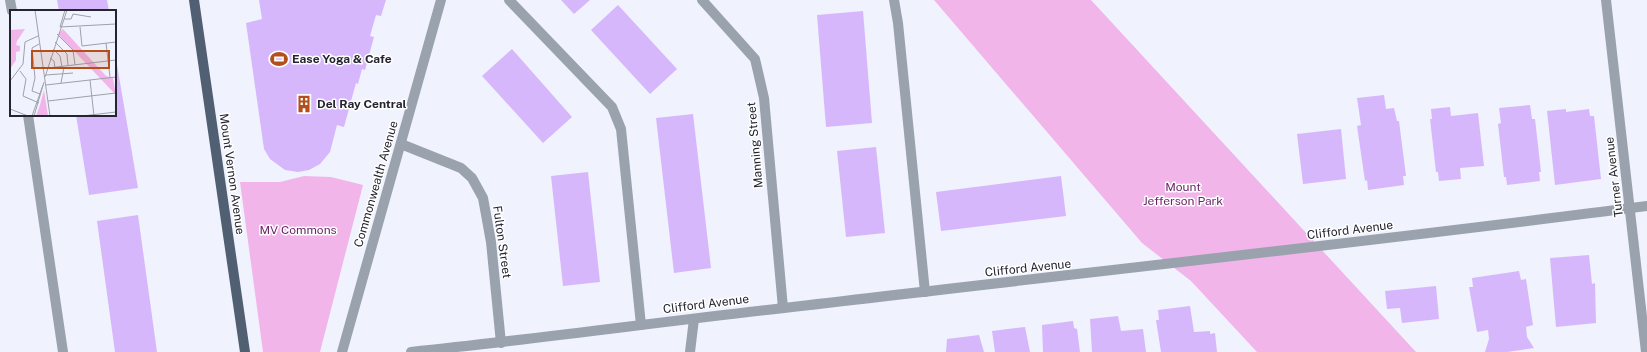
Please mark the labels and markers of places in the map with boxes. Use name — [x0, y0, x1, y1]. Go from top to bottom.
sports icon: Ease Yoga & Cafe — [269, 49, 289, 69]
place label: Ease Yoga & Cafe — [292, 52, 392, 66]
building icon: Del Ray Central — [294, 94, 314, 114]
place label: Del Ray Central — [317, 97, 406, 111]

